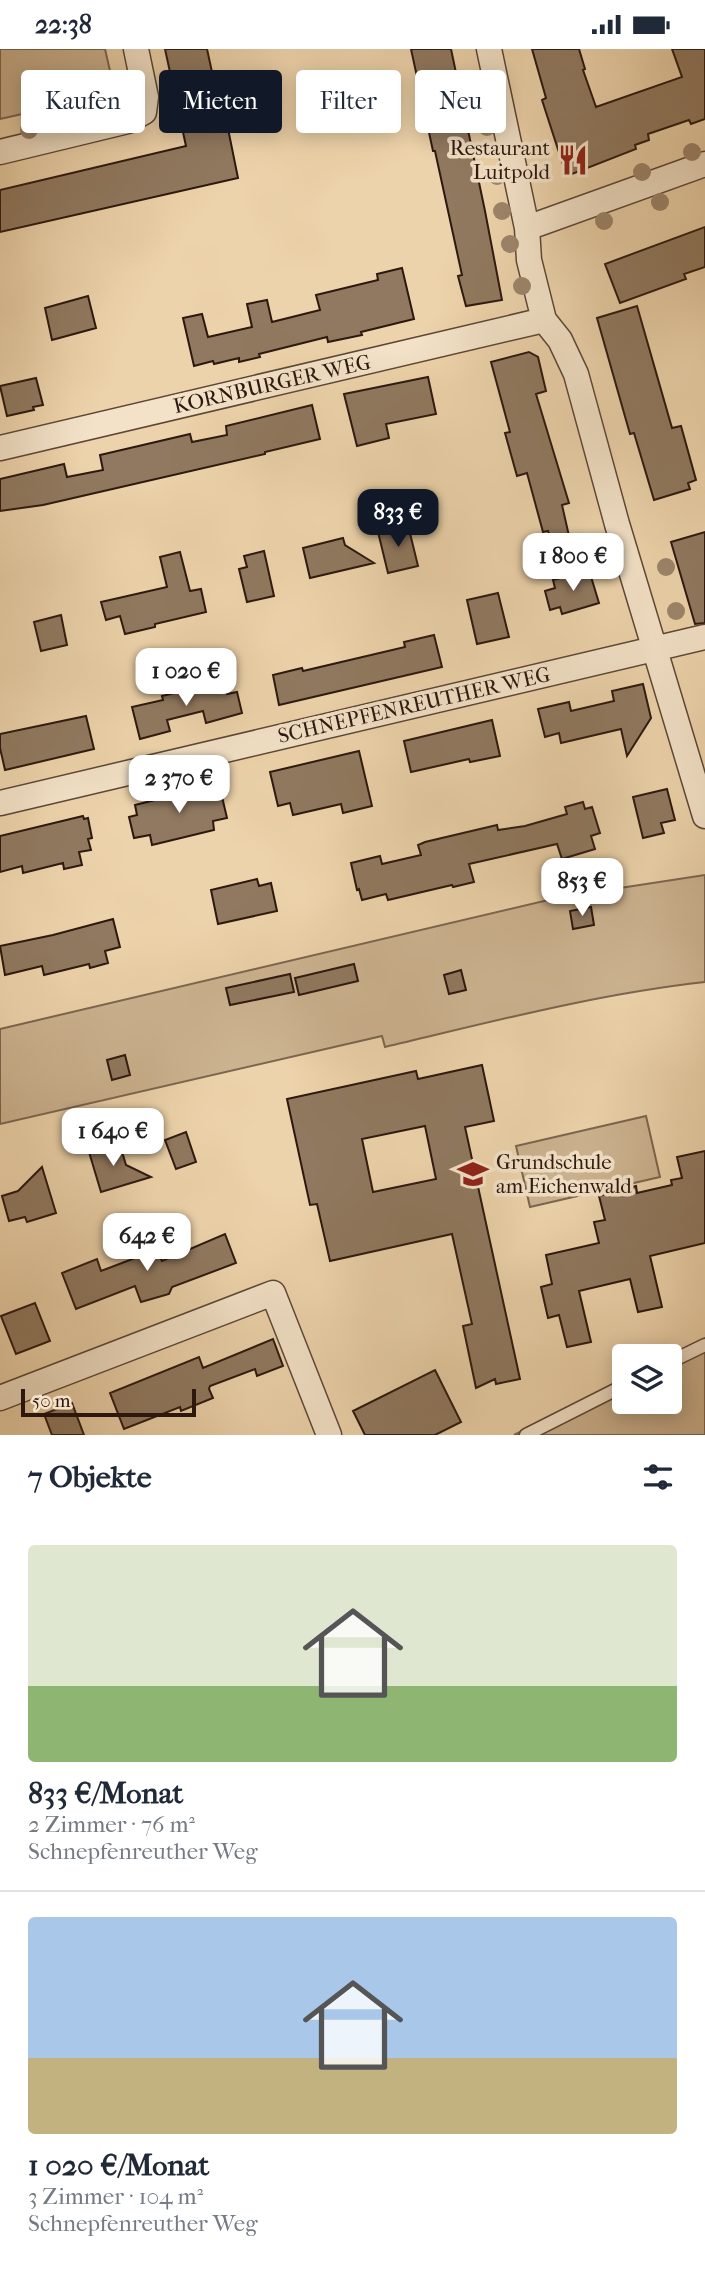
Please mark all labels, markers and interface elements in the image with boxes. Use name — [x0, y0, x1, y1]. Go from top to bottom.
text: 22:38 — [35, 9, 92, 40]
chip: Kaufen — [21, 70, 145, 133]
chip: Mieten — [159, 70, 282, 133]
chip: Filter — [296, 70, 401, 133]
chip: Neu — [415, 70, 506, 133]
place label: Restaurant Luitpold — [450, 136, 551, 184]
restaurant icon: Restaurant Luitpold — [556, 143, 590, 177]
street label: KORNBURGER WEG — [171, 350, 373, 418]
pin: 833 € — [349, 489, 447, 549]
text: 833 € — [373, 498, 423, 525]
pin: 1 800 € — [508, 533, 638, 593]
text: 1 800 € — [539, 542, 607, 569]
pin: 1 020 € — [121, 649, 251, 708]
text: 1 020 € — [152, 657, 220, 684]
street label: SCHNEPFENREUTHER WEG — [275, 662, 553, 748]
pin: 2 370 € — [114, 755, 244, 815]
text: 2 370 € — [145, 764, 213, 791]
pin: 853 € — [533, 859, 631, 918]
text: 853 € — [557, 867, 607, 894]
pin: 1 640 € — [48, 1109, 178, 1168]
text: 1 640 € — [78, 1117, 148, 1144]
place label: Grundschule am Eichenwald — [496, 1150, 632, 1198]
school or university icon: Grundschule am Eichenwald — [456, 1157, 490, 1191]
pin: 642 € — [98, 1213, 196, 1273]
text: 642 € — [119, 1222, 175, 1249]
map controls — [612, 1344, 682, 1414]
button: layers — [612, 1344, 682, 1414]
scale bar — [21, 1386, 196, 1418]
text: 50 m — [32, 1390, 71, 1412]
icon: filters — [639, 1458, 677, 1496]
text: 7 Objekte — [28, 1460, 152, 1495]
icon: home — [290, 1590, 416, 1716]
text: 833 €/Monat — [28, 1776, 183, 1811]
text: 2 Zimmer · 76 m² — [28, 1811, 195, 1838]
text: Schnepfenreuther Weg — [28, 1838, 257, 1865]
icon: home — [290, 1962, 416, 2088]
text: 1 020 €/Monat — [28, 2148, 209, 2183]
text: 3 Zimmer · 104 m² — [28, 2183, 203, 2210]
text: Schnepfenreuther Weg — [28, 2210, 257, 2237]

